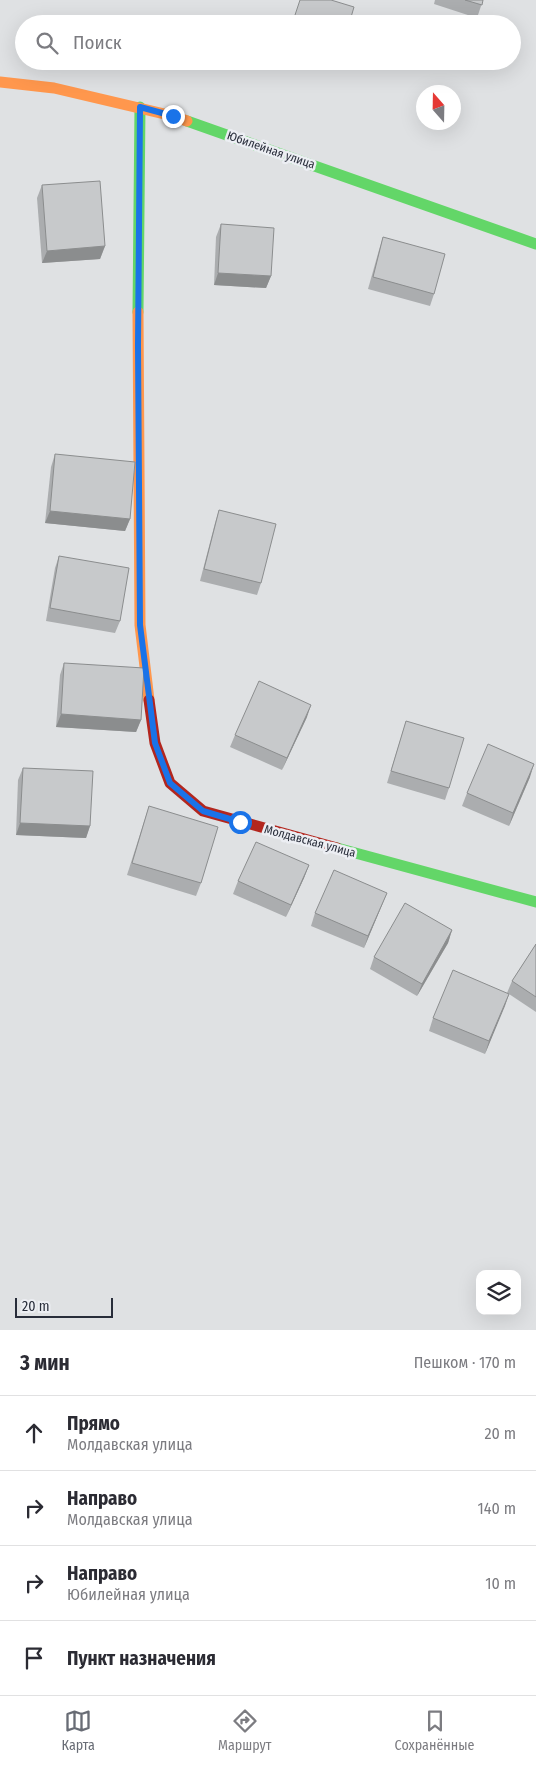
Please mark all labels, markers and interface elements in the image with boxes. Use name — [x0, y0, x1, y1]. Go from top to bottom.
search box — [15, 15, 521, 70]
icon: search — [33, 29, 61, 57]
text: Поиск — [73, 31, 122, 54]
north arrow — [416, 85, 461, 130]
route end — [162, 105, 185, 128]
street label: Юбилейная улица — [225, 128, 317, 172]
route start — [229, 811, 252, 834]
street label: Молдавская улица — [263, 822, 357, 860]
map controls — [476, 1270, 521, 1315]
button: layers — [476, 1270, 521, 1315]
scale bar — [15, 1295, 112, 1318]
text: 20 m — [22, 1298, 50, 1315]
text: 3 мин — [20, 1350, 70, 1376]
text: Пешком · 170 m — [414, 1353, 516, 1372]
text: Прямо — [67, 1412, 120, 1435]
icon: ahead — [20, 1419, 48, 1447]
text: 20 m — [485, 1424, 516, 1443]
text: Молдавская улица — [67, 1435, 192, 1454]
text: Направо — [67, 1487, 137, 1510]
icon: right — [20, 1494, 48, 1522]
text: 140 m — [478, 1499, 516, 1518]
text: Молдавская улица — [67, 1510, 192, 1529]
text: Направо — [67, 1562, 137, 1585]
icon: right — [20, 1569, 48, 1597]
text: 10 m — [485, 1574, 516, 1593]
text: Юбилейная улица — [67, 1585, 190, 1604]
icon: arrive — [20, 1644, 48, 1672]
text: Пункт назначения — [67, 1647, 216, 1670]
tab: Карта — [62, 1707, 95, 1754]
tab: Маршрут — [218, 1707, 272, 1754]
tab: Сохранённые — [395, 1707, 474, 1754]

